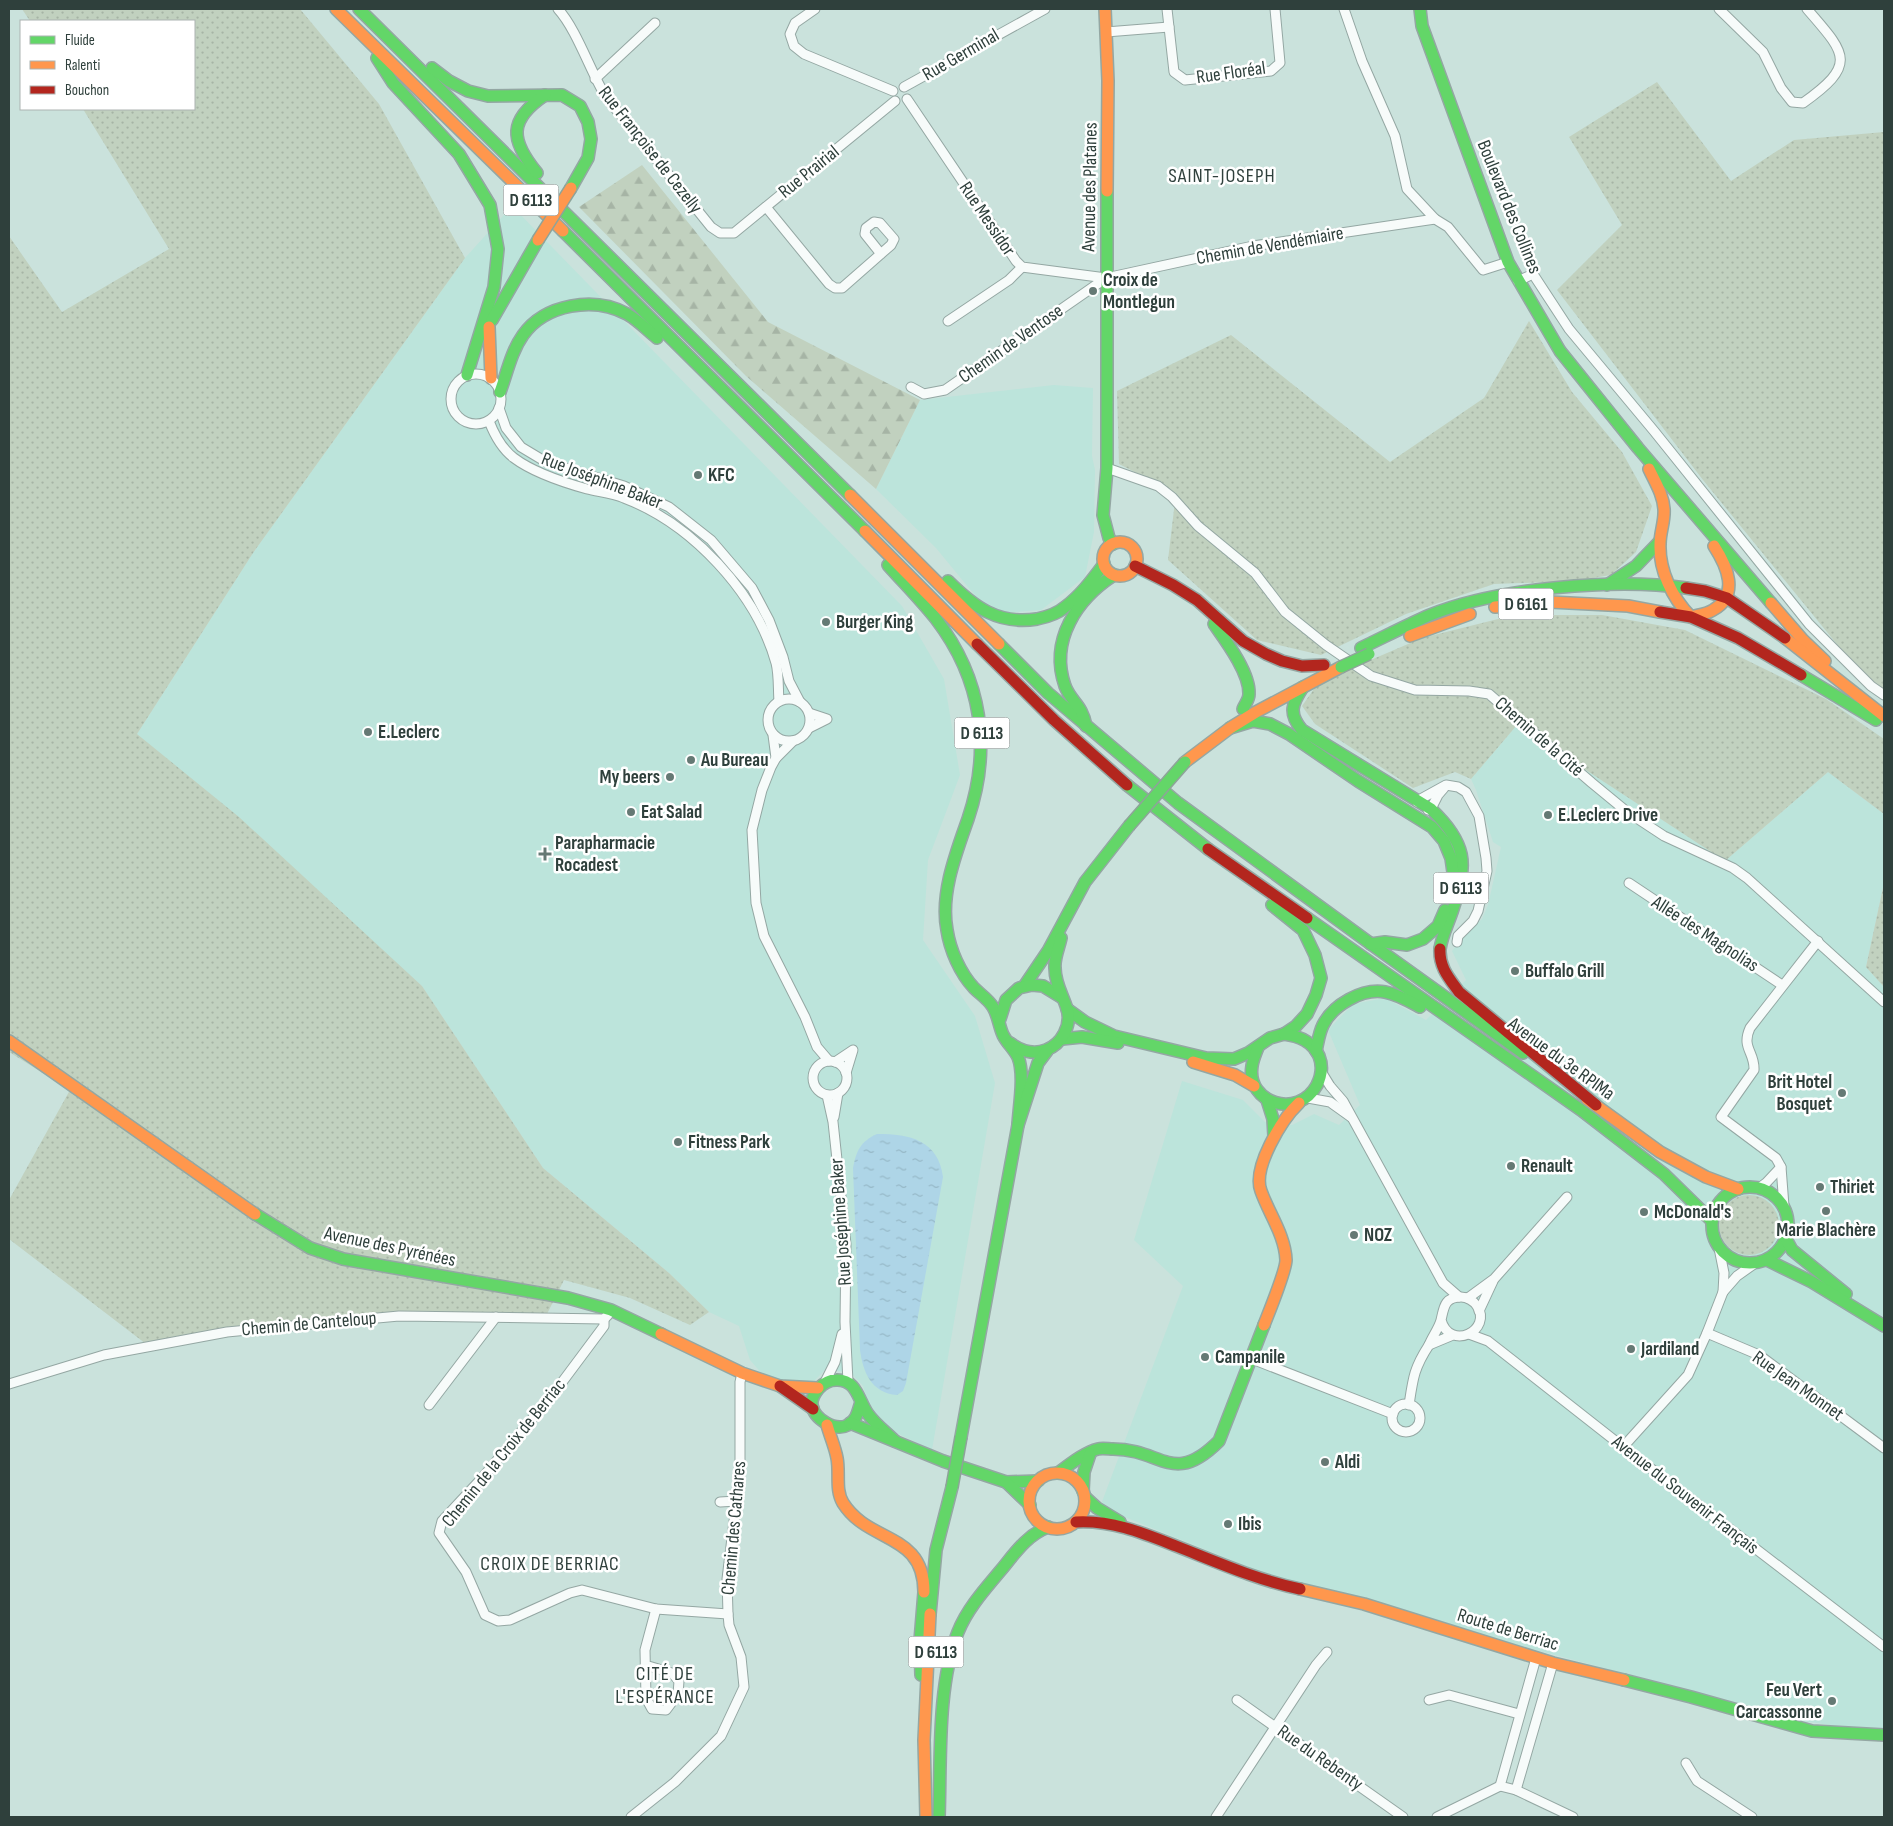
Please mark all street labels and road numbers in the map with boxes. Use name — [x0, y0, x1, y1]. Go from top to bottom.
street label: Rue Germinal — [919, 24, 1003, 86]
street label: Rue Floréal — [1195, 57, 1267, 89]
street label: Rue Françoise de Cezelly — [593, 82, 707, 219]
street label: Avenue des Platanes — [1077, 122, 1103, 253]
street label: Boulevard des Collines — [1472, 137, 1546, 277]
street label: Rue Prairial — [774, 141, 844, 203]
street label: Rue Messidor — [954, 178, 1020, 261]
road number: D 6113 — [504, 184, 558, 216]
street label: Chemin de Vendémiaire — [1195, 222, 1345, 270]
street label: Chemin de Ventose — [954, 300, 1068, 388]
street label: Rue Joséphine Baker — [538, 447, 666, 515]
road number: D 6161 — [1498, 588, 1554, 620]
street label: Chemin de la Cité — [1490, 692, 1588, 782]
road number: D 6113 — [954, 718, 1010, 748]
road number: D 6113 — [1434, 872, 1488, 904]
street label: Allée des Magnolias — [1646, 890, 1763, 977]
street label: Avenue du 3e RPIMa — [1502, 1012, 1619, 1105]
street label: Rue Joséphine Baker — [825, 1157, 857, 1287]
street label: Avenue des Pyrénées — [321, 1222, 458, 1272]
street label: Chemin de Canteloup — [241, 1307, 377, 1341]
street label: Rue Jean Monnet — [1748, 1346, 1848, 1426]
street label: Chemin de la Croix de Berriac — [437, 1374, 571, 1532]
street label: Avenue du Souvenir Français — [1606, 1430, 1763, 1560]
street label: Chemin des Cathares — [717, 1460, 751, 1596]
street label: Route de Berriac — [1455, 1604, 1561, 1656]
road number: D 6113 — [908, 1636, 964, 1668]
street label: Rue du Rebenty — [1273, 1720, 1368, 1796]

